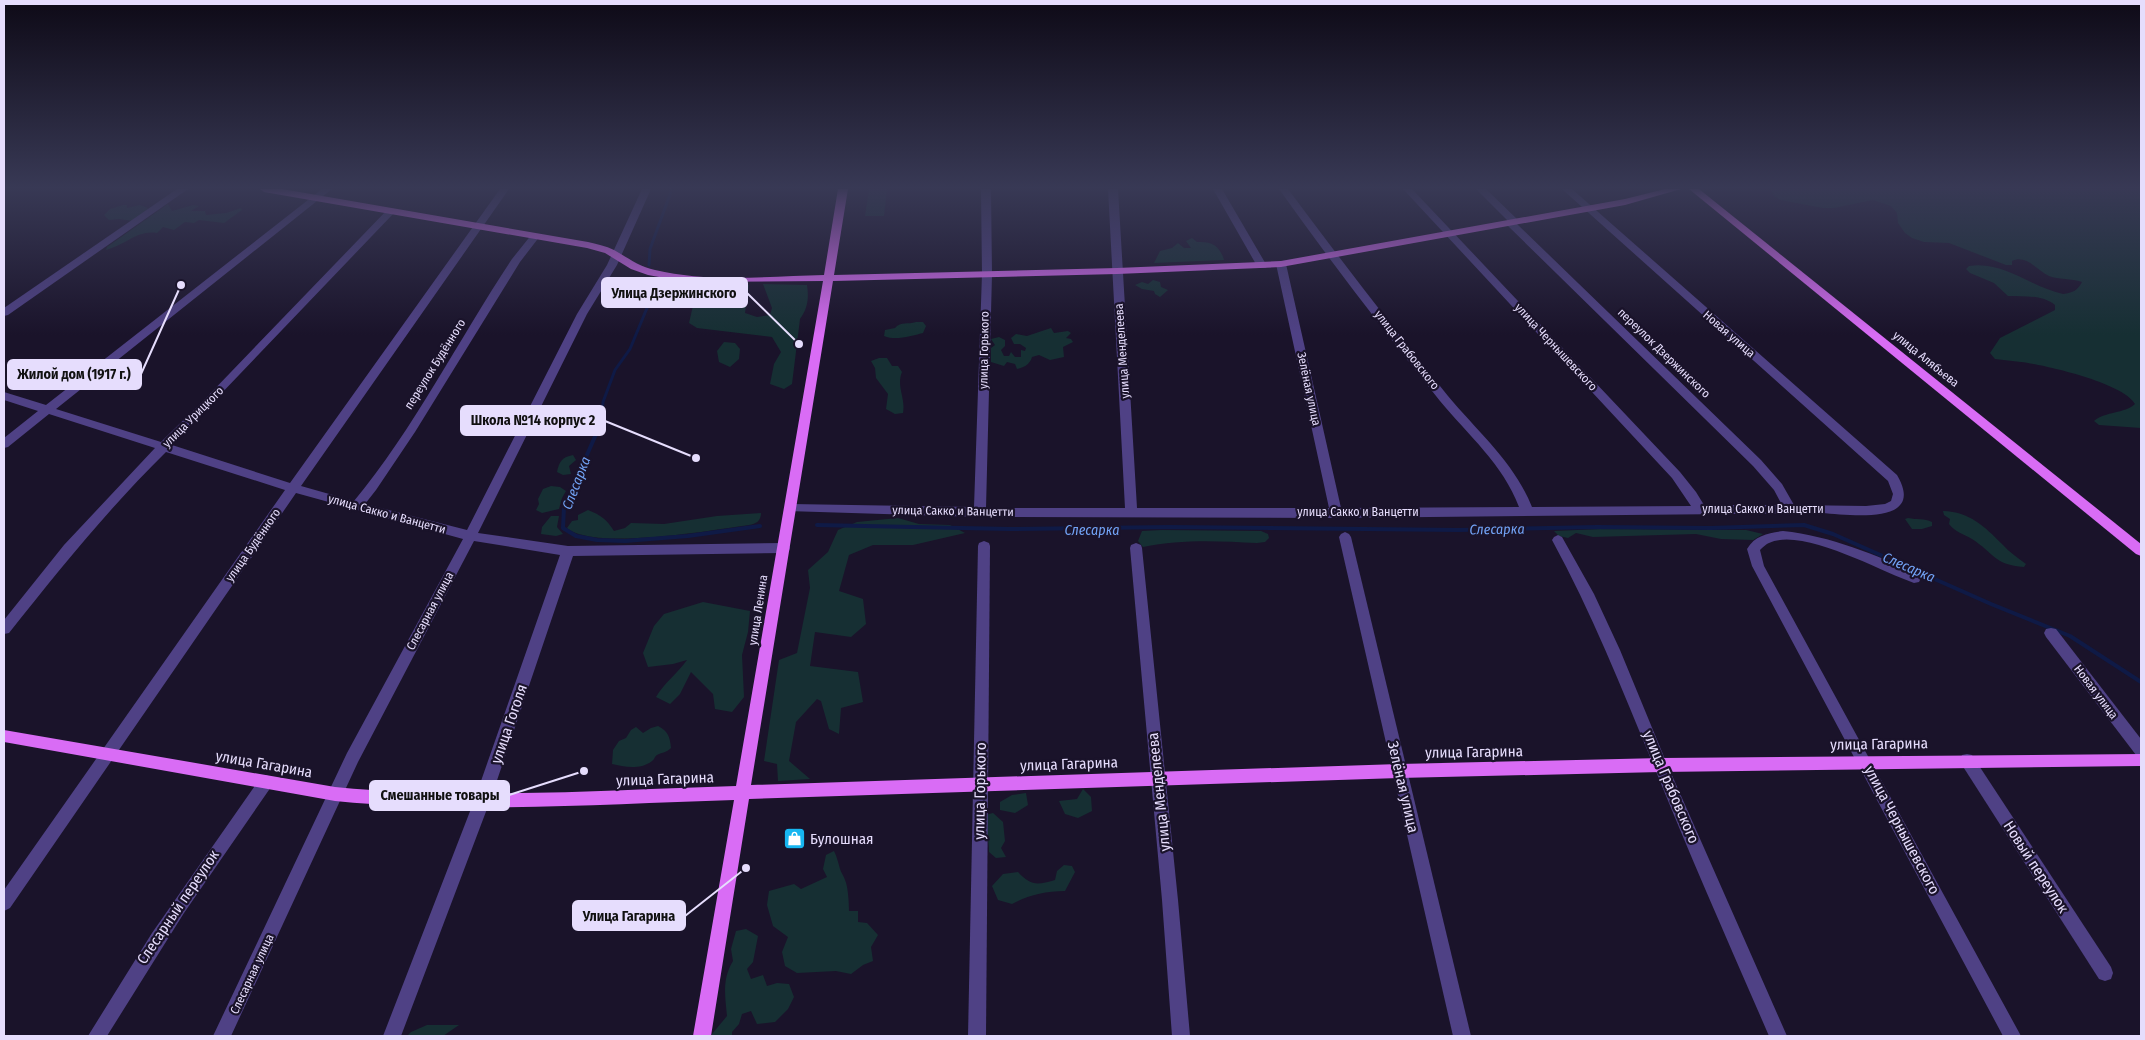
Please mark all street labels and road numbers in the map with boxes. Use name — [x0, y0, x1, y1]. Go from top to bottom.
street label: улица Чернышевского — [1512, 300, 1600, 394]
street label: улица Менделеева — [1112, 303, 1132, 399]
street label: переулок Дзержинского — [1615, 305, 1713, 401]
street label: улица Грабовского — [1372, 308, 1442, 392]
street label: Новая улица — [1700, 308, 1758, 360]
street label: улица Горького — [976, 311, 992, 389]
street label: переулок Будённого — [402, 316, 468, 412]
street label: улица Алябьева — [1890, 328, 1962, 390]
street label: Зелёная улица — [1294, 351, 1324, 427]
street label: улица Урицкого — [160, 384, 226, 450]
street label: улица Сакко и Ванцетти — [327, 492, 447, 536]
street label: улица Сакко и Ванцетти — [1702, 502, 1824, 516]
street label: улица Сакко и Ванцетти — [892, 503, 1014, 519]
street label: улица Сакко и Ванцетти — [1297, 505, 1419, 519]
street label: улица Будённого — [223, 506, 283, 584]
street label: Слесарная улица — [403, 569, 457, 653]
street label: улица Ленина — [746, 574, 770, 646]
street label: Новая улица — [2071, 662, 2121, 722]
street label: улица Гоголя — [487, 682, 531, 766]
street label: улица Грабовского — [1639, 728, 1703, 846]
street label: улица Менделеева — [1144, 732, 1174, 852]
street label: улица Гагарина — [1830, 734, 1928, 754]
street label: Зелёная улица — [1384, 739, 1422, 835]
street label: улица Горького — [970, 742, 990, 840]
street label: улица Гагарина — [1425, 742, 1523, 762]
street label: улица Гагарина — [214, 747, 314, 781]
street label: улица Гагарина — [1020, 753, 1118, 775]
street label: улица Чернышевского — [1861, 763, 1944, 897]
street label: улица Гагарина — [616, 768, 714, 790]
street label: Новый переулок — [2000, 818, 2072, 916]
street label: Слесарный переулок — [133, 847, 223, 967]
street label: Слесарная улица — [227, 932, 277, 1016]

